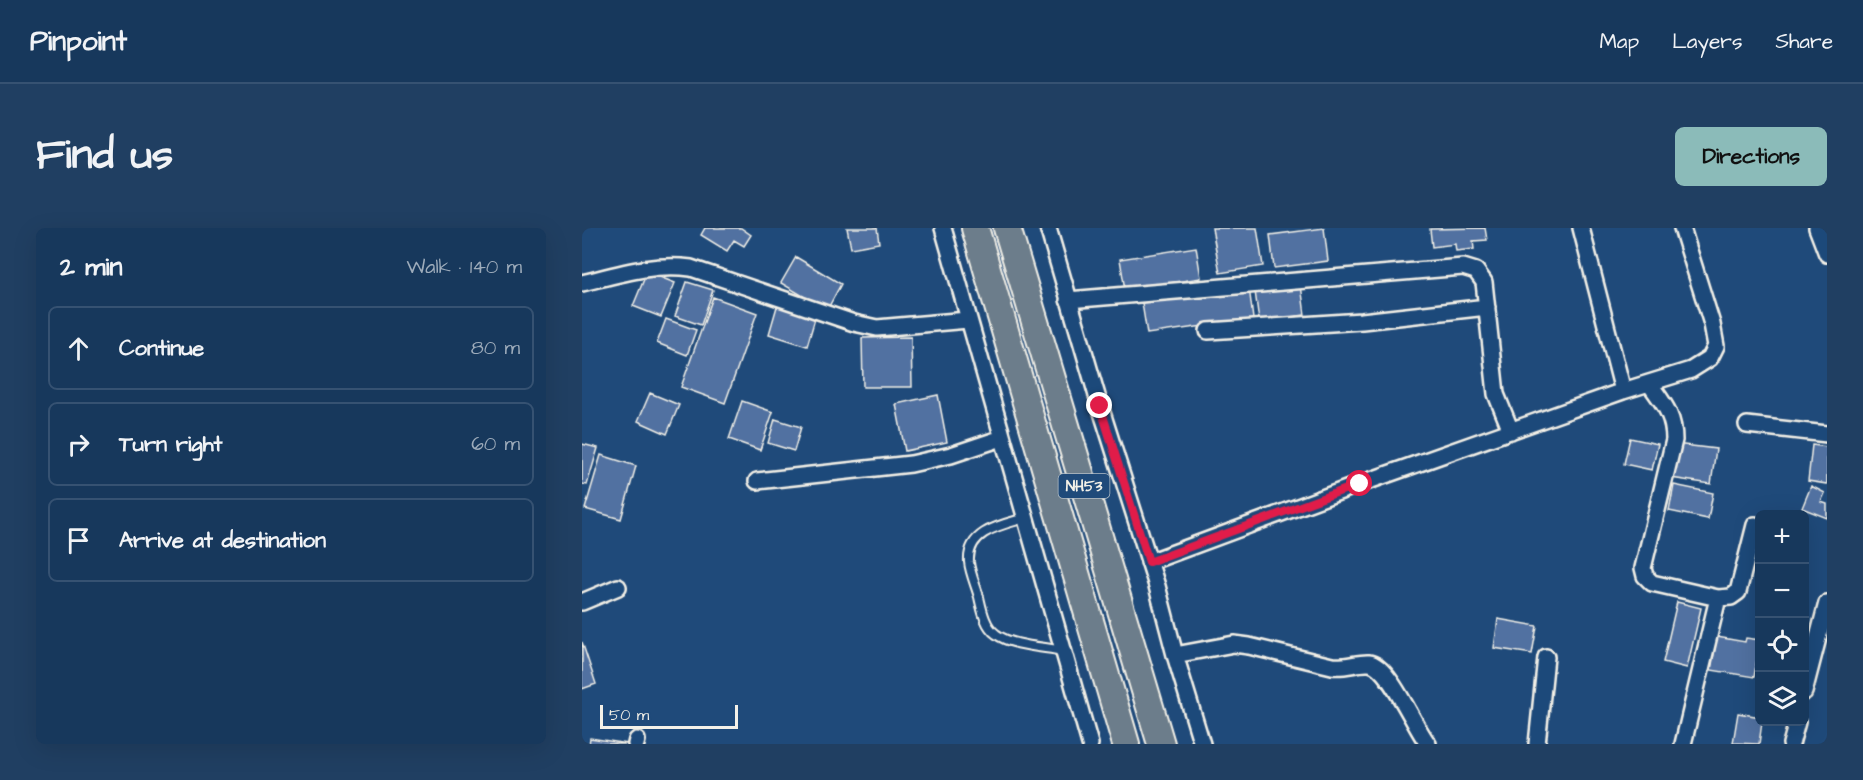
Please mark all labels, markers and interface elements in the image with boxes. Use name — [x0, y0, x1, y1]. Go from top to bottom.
text: Pinpoint — [30, 22, 127, 61]
text: Map — [1599, 27, 1639, 56]
text: Layers — [1672, 27, 1742, 56]
text: Share — [1775, 27, 1833, 56]
text: Find us — [36, 127, 173, 185]
button: Directions — [1675, 127, 1827, 186]
text: 2 min — [60, 249, 122, 285]
text: Walk · 140 m — [406, 253, 522, 281]
icon: ahead — [62, 332, 95, 365]
text: Continue — [119, 333, 204, 364]
text: 80 m — [471, 334, 520, 362]
route end — [1086, 392, 1112, 418]
icon: right — [62, 428, 95, 461]
text: Turn right — [119, 429, 222, 460]
text: 60 m — [471, 430, 520, 458]
route start — [1346, 470, 1372, 496]
road number: NH53 — [1058, 474, 1110, 498]
map controls — [1755, 510, 1809, 726]
button: + — [1755, 510, 1809, 564]
icon: arrive — [62, 524, 95, 557]
text: Arrive at destination — [119, 525, 326, 556]
button: − — [1755, 564, 1809, 618]
button: locate — [1755, 618, 1809, 672]
button: layers — [1755, 672, 1809, 726]
scale bar — [600, 702, 738, 730]
text: 50 m — [609, 704, 649, 726]

